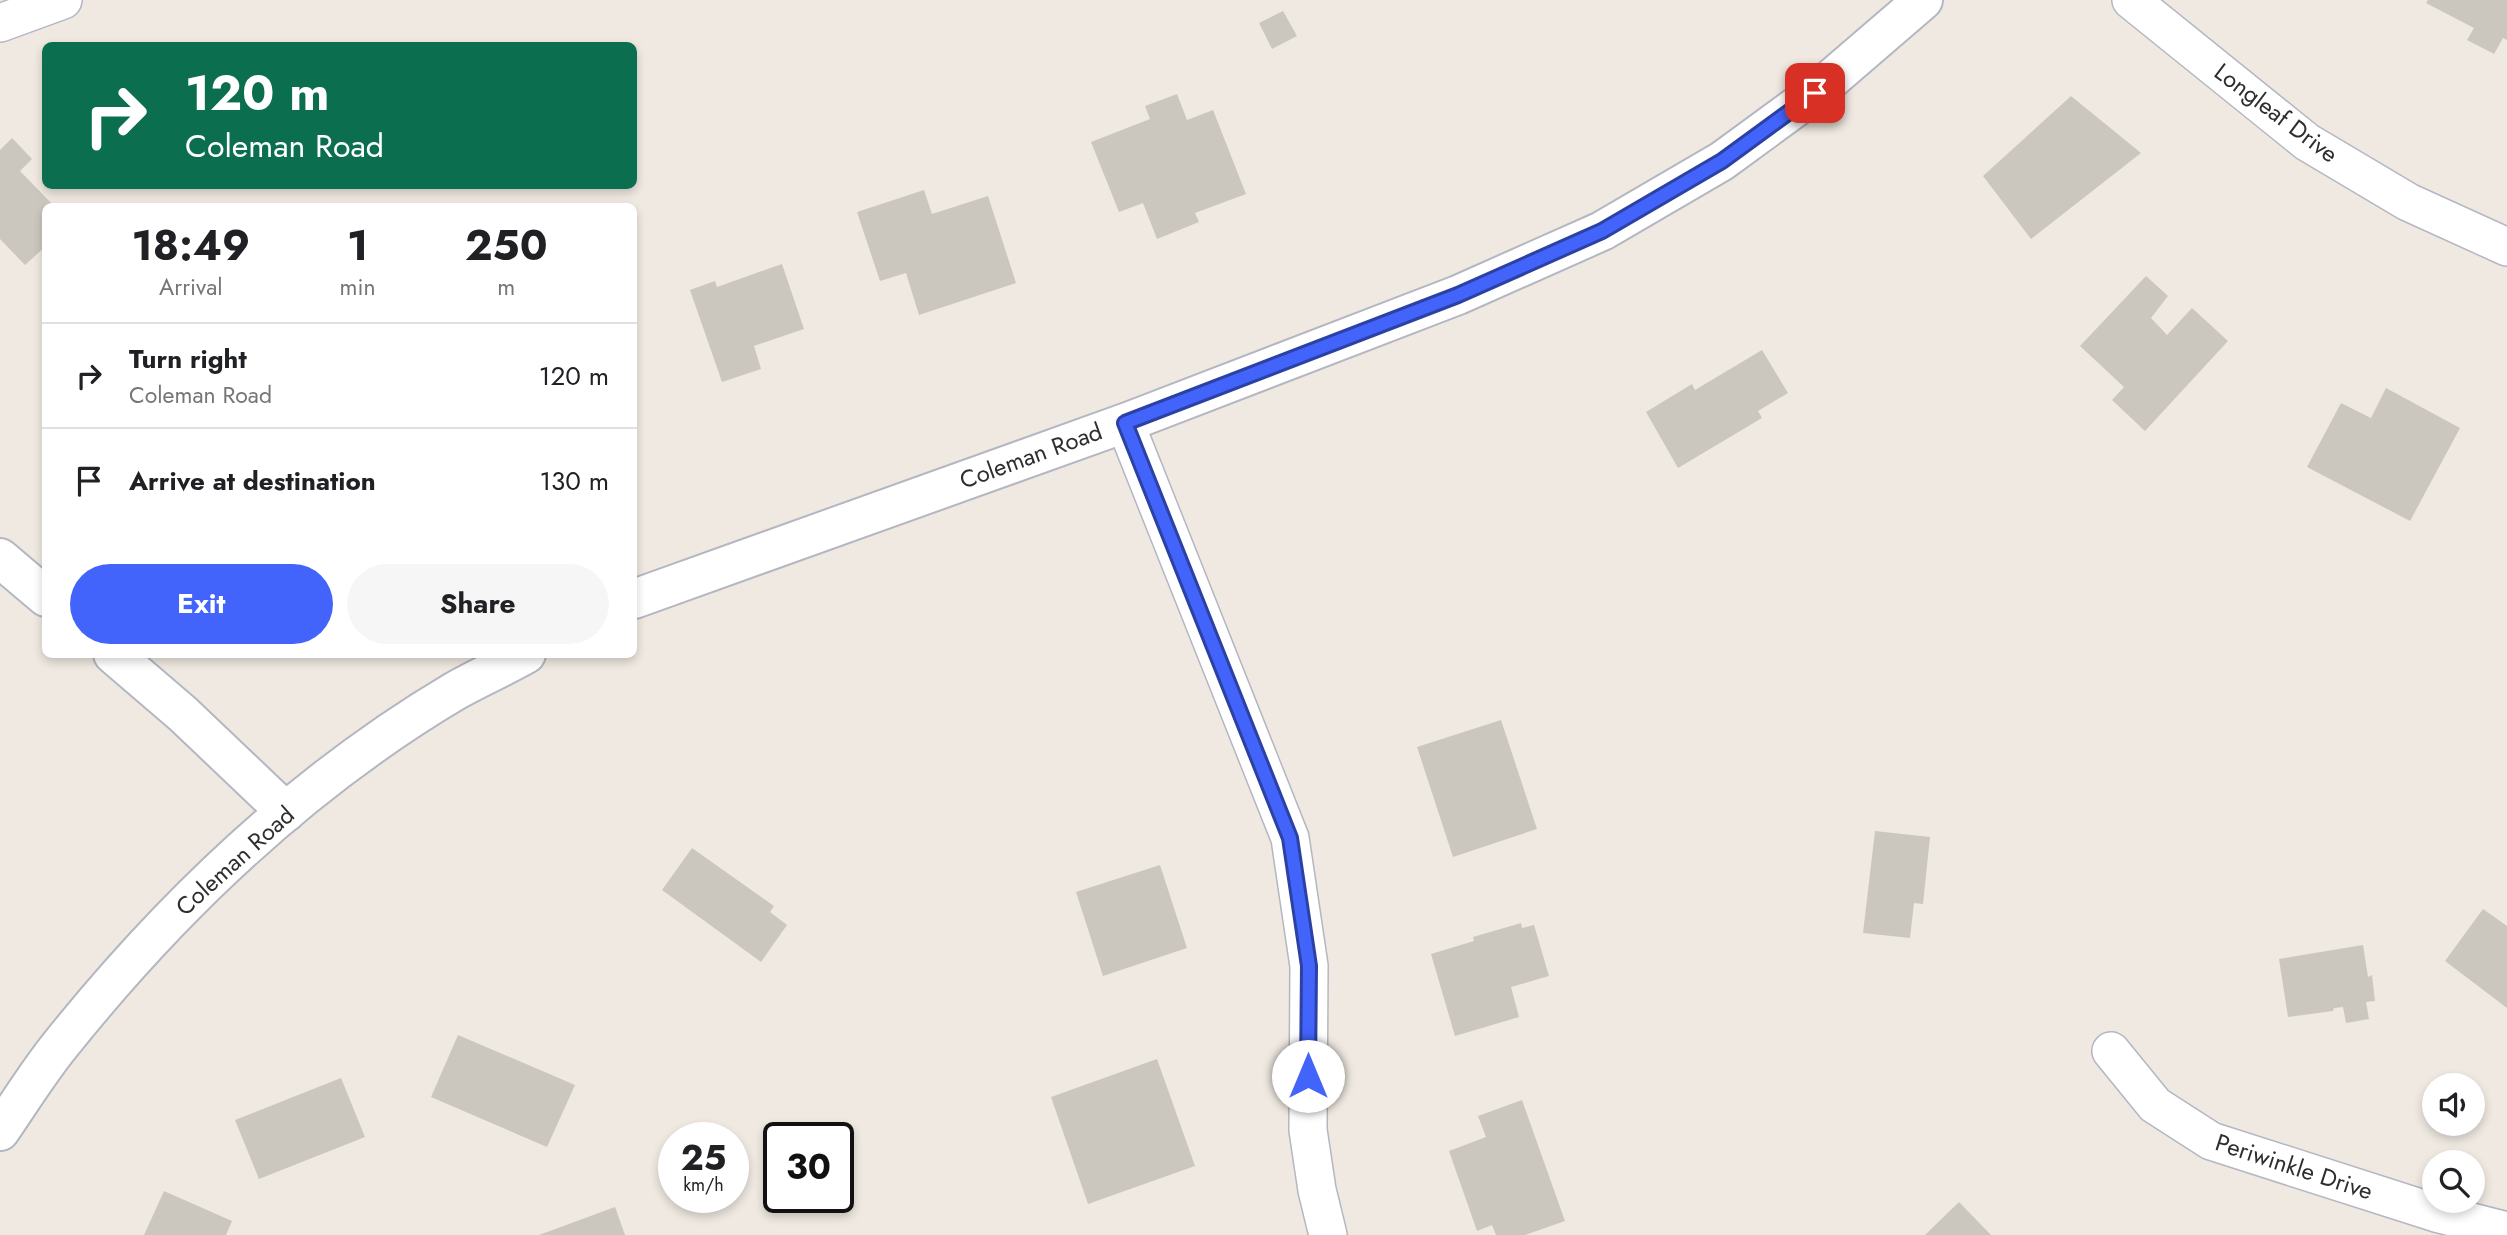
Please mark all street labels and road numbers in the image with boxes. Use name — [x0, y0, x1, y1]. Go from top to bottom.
street label: Longleaf Drive — [2207, 54, 2346, 171]
street label: Coleman Road — [955, 414, 1107, 498]
street label: Coleman Road — [167, 798, 302, 924]
street label: Periwinkle Drive — [2211, 1125, 2377, 1208]

